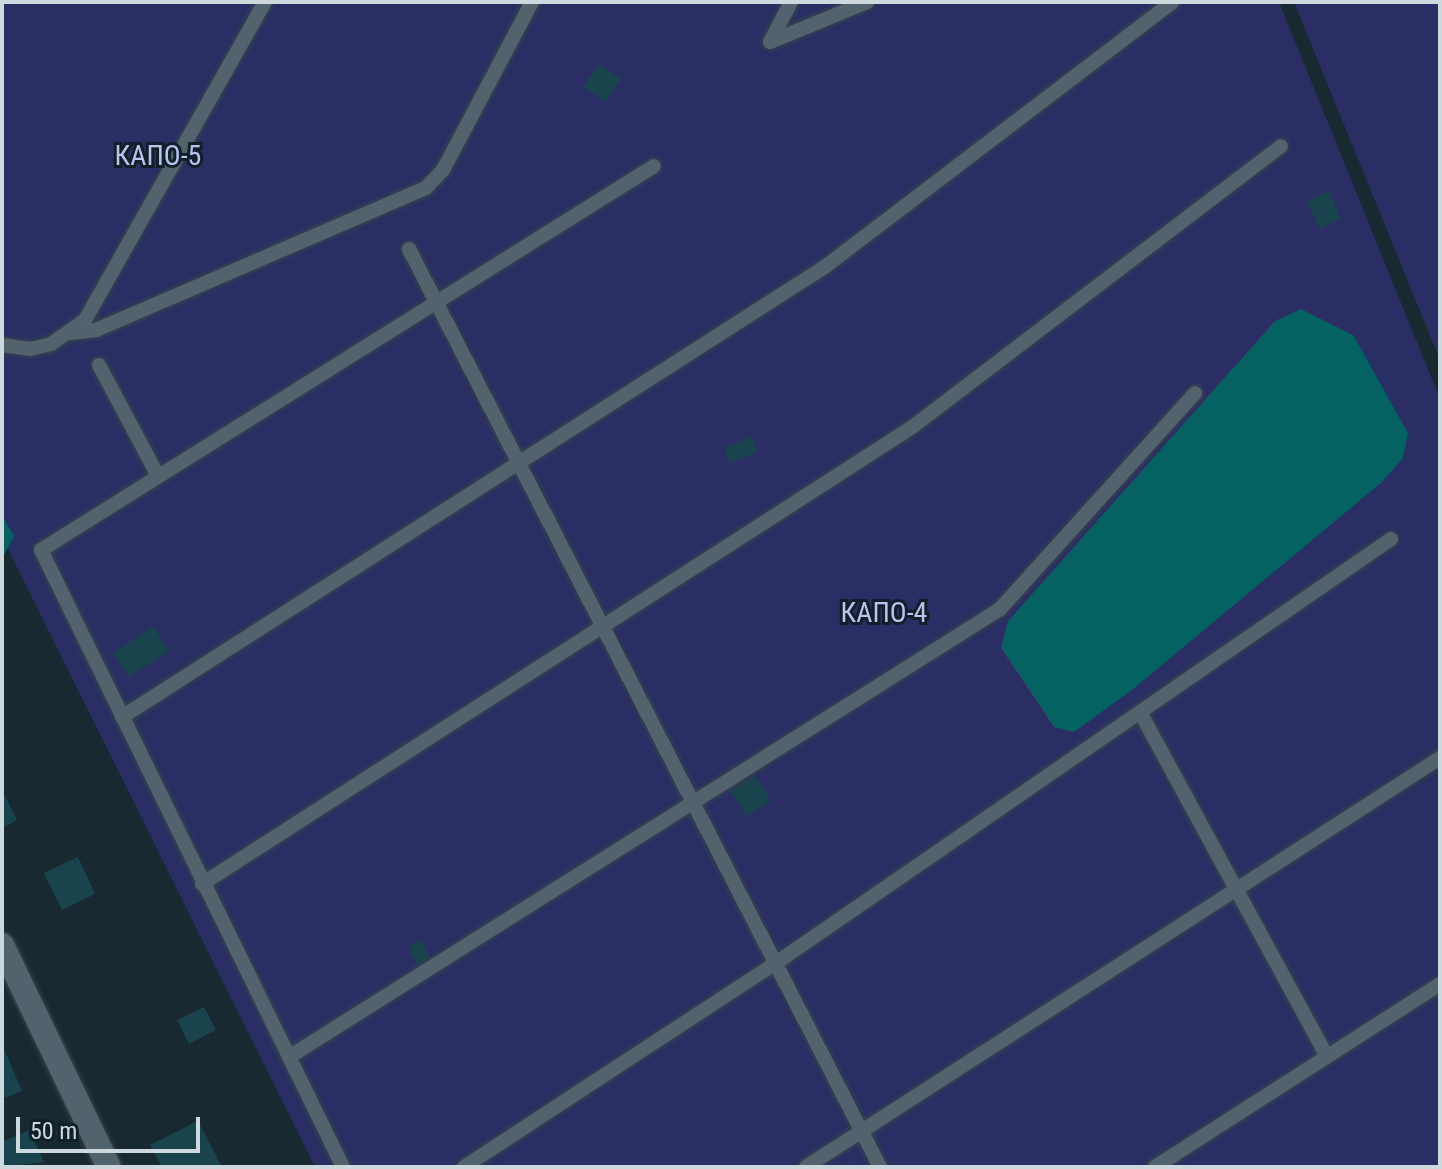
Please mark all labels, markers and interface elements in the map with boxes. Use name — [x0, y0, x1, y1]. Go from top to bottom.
park label: КАПО-5 — [115, 139, 201, 173]
park label: КАПО-4 — [841, 596, 927, 630]
scale bar — [20, 1101, 204, 1151]
text: 50 m — [30, 1117, 77, 1145]

